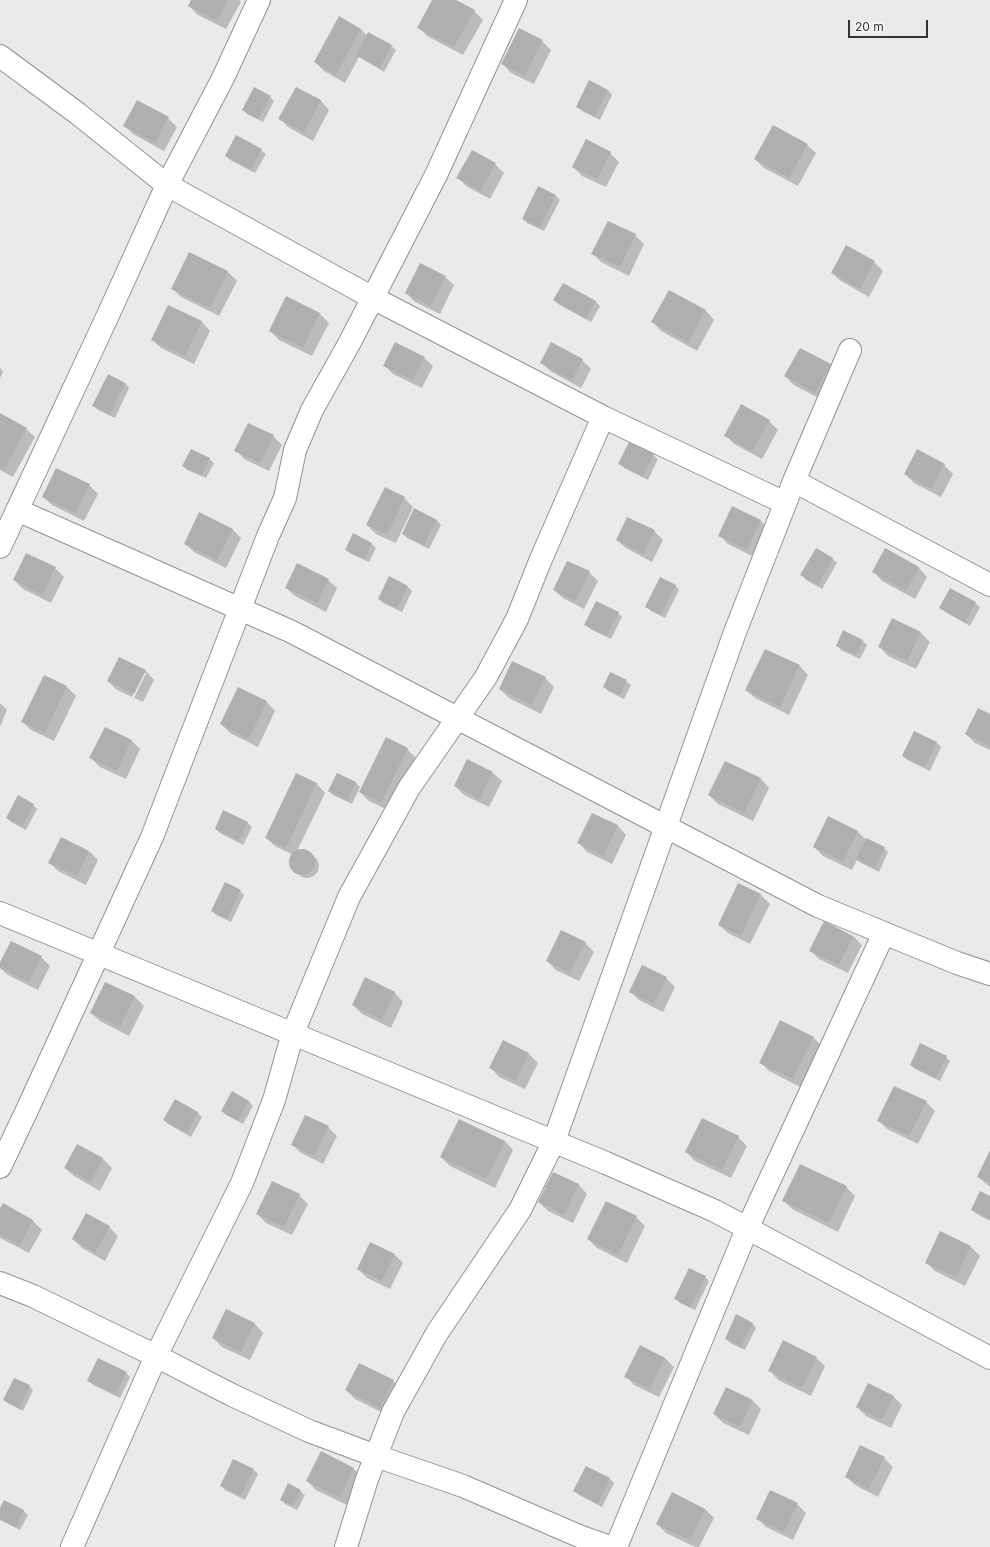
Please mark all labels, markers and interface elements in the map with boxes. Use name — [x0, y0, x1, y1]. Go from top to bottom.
scale bar — [850, 12, 930, 38]
text: 20 m — [855, 19, 884, 34]

